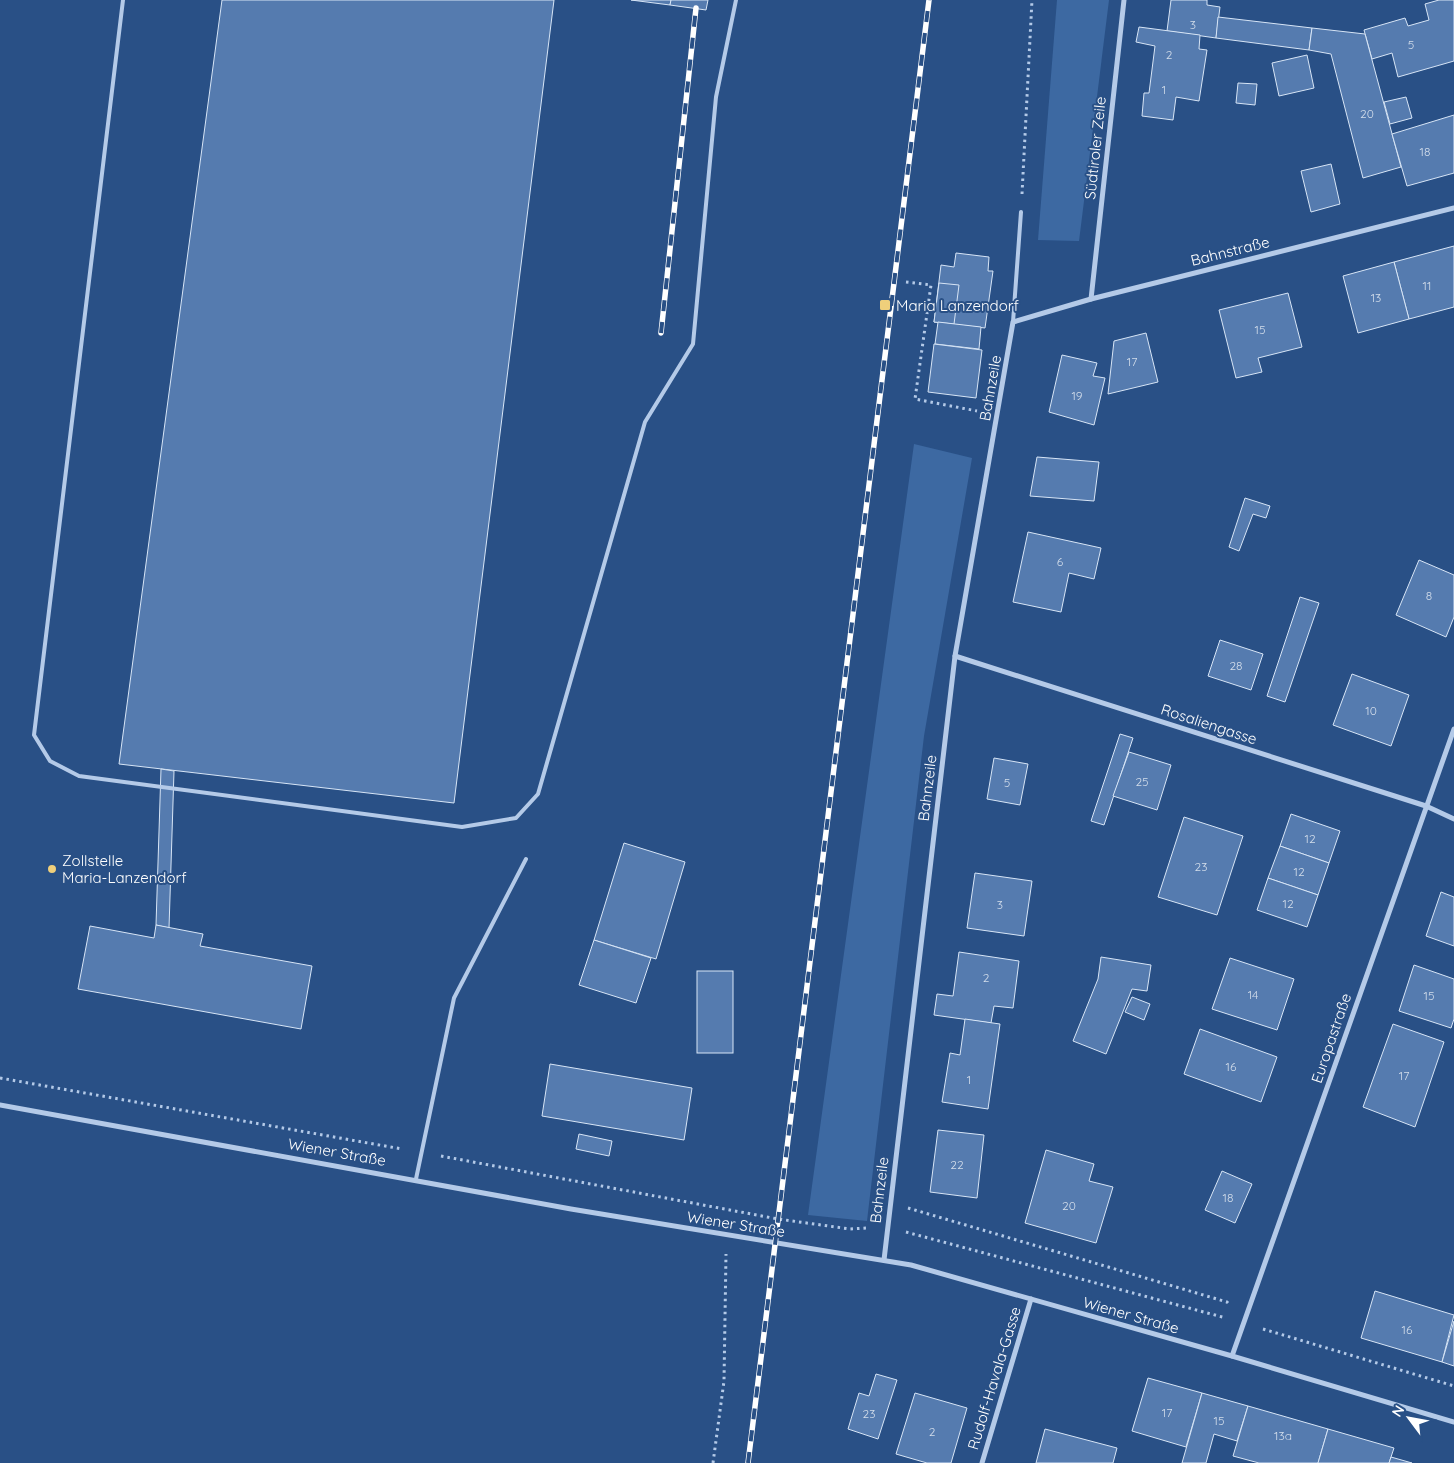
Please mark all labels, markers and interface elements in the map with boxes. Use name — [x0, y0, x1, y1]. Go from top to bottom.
house number: 3 — [1190, 17, 1196, 32]
house number: 5 — [1408, 37, 1414, 52]
house number: 2 — [1166, 47, 1173, 62]
house number: 1 — [1162, 82, 1166, 97]
street label: Südtiroler Zeile — [1080, 96, 1110, 200]
house number: 20 — [1360, 106, 1374, 121]
house number: 18 — [1420, 144, 1430, 159]
street label: Bahnstraße — [1189, 232, 1271, 270]
house number: 11 — [1423, 278, 1431, 293]
house number: 13 — [1371, 290, 1381, 305]
place label: Maria Lanzendorf — [896, 296, 1020, 315]
marker: Maria Lanzendorf — [878, 298, 892, 312]
house number: 15 — [1255, 322, 1265, 337]
street label: Bahnzeile — [975, 354, 1005, 422]
house number: 17 — [1127, 354, 1137, 369]
house number: 19 — [1071, 388, 1083, 403]
house number: 6 — [1057, 554, 1064, 569]
house number: 8 — [1426, 588, 1432, 603]
house number: 28 — [1229, 658, 1243, 673]
street label: Rosaliengasse — [1159, 700, 1259, 748]
house number: 10 — [1365, 703, 1377, 718]
street label: Bahnzeile — [914, 754, 940, 822]
house number: 25 — [1135, 774, 1149, 789]
house number: 5 — [1004, 775, 1010, 790]
house number: 12 — [1304, 831, 1316, 846]
place label: Zollstelle Maria-Lanzendorf — [62, 851, 187, 887]
house number: 23 — [1195, 859, 1207, 874]
marker: Zollstelle Maria-Lanzendorf — [46, 863, 58, 875]
house number: 12 — [1293, 864, 1305, 879]
house number: 12 — [1282, 896, 1294, 911]
house number: 3 — [997, 897, 1003, 912]
house number: 2 — [983, 970, 990, 985]
house number: 14 — [1248, 987, 1258, 1002]
house number: 15 — [1424, 988, 1434, 1003]
street label: Europastraße — [1307, 990, 1355, 1086]
house number: 16 — [1226, 1059, 1237, 1074]
house number: 17 — [1399, 1068, 1409, 1083]
house number: 1 — [967, 1072, 971, 1087]
street label: Wiener Straße — [287, 1134, 387, 1170]
street label: Bahnzeile — [866, 1156, 892, 1224]
house number: 22 — [950, 1157, 964, 1172]
house number: 18 — [1223, 1190, 1233, 1205]
house number: 20 — [1062, 1198, 1076, 1213]
street label: Wiener Straße — [686, 1207, 786, 1241]
street label: Wiener Straße — [1081, 1292, 1181, 1338]
street label: Rudolf-Havala-Gasse — [963, 1304, 1025, 1452]
house number: 16 — [1402, 1322, 1413, 1337]
north arrow — [1384, 1393, 1434, 1443]
text: N — [1388, 1402, 1408, 1420]
house number: 17 — [1162, 1405, 1172, 1420]
house number: 23 — [863, 1406, 875, 1421]
house number: 15 — [1214, 1413, 1224, 1428]
house number: 2 — [929, 1424, 936, 1439]
house number: 13a — [1274, 1428, 1292, 1443]

